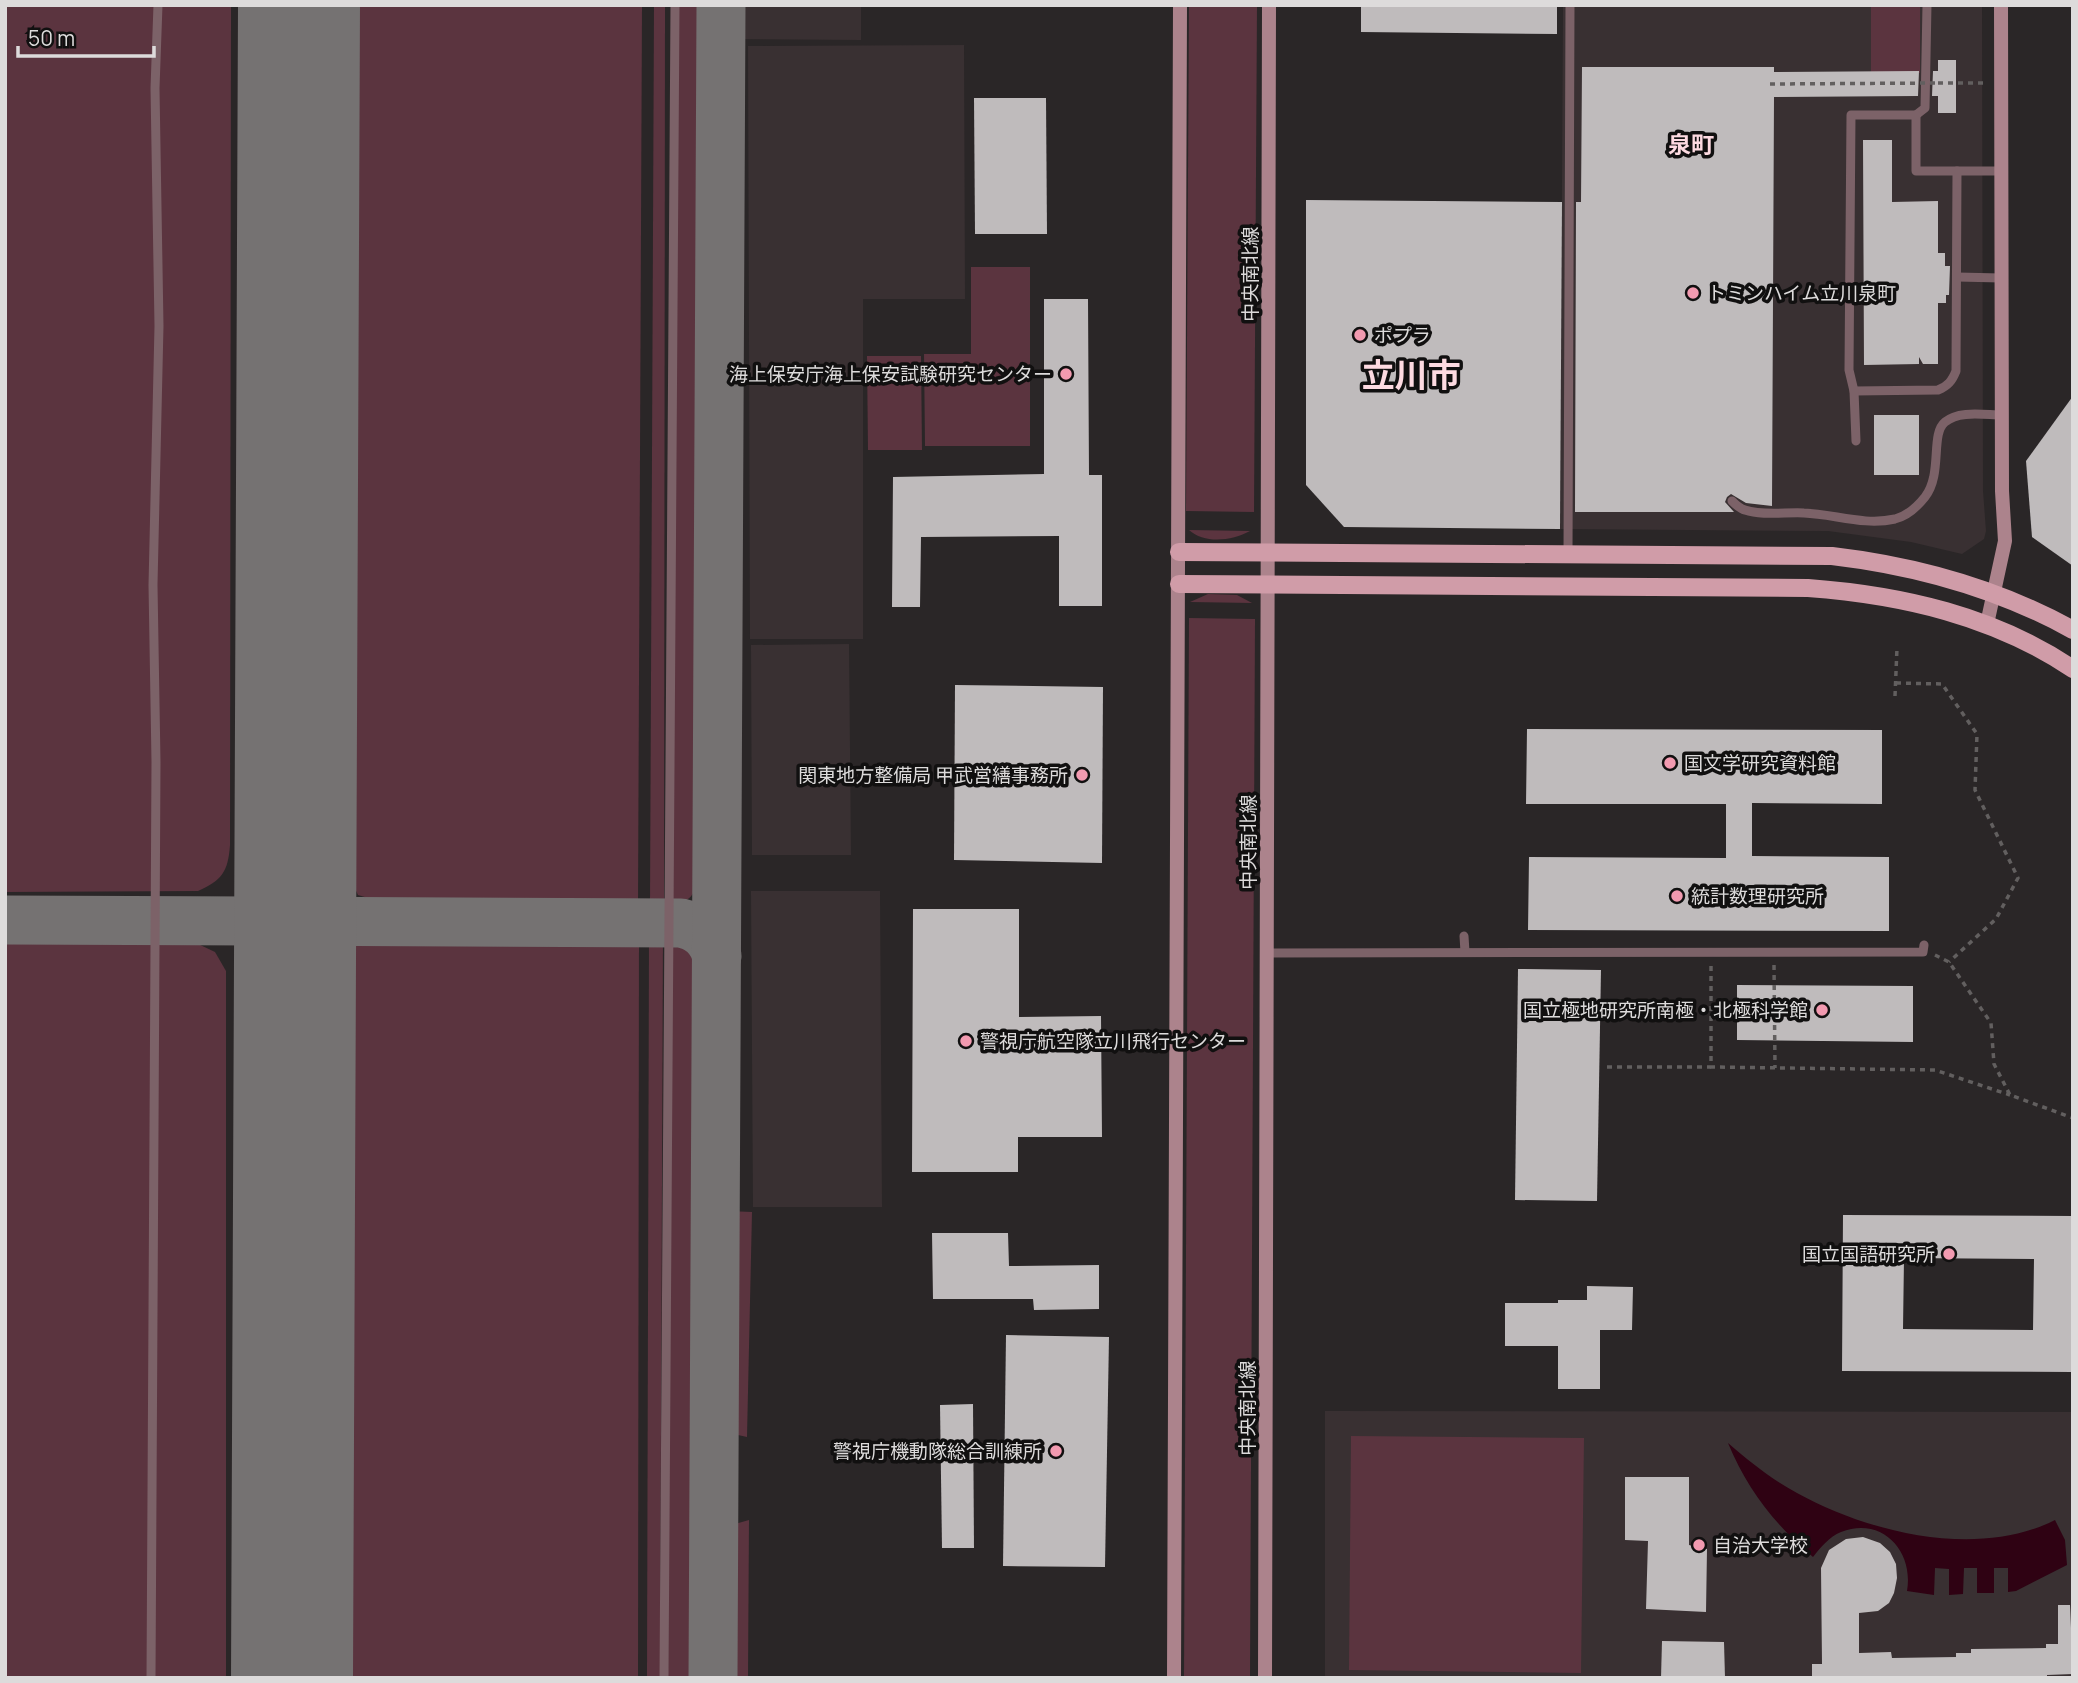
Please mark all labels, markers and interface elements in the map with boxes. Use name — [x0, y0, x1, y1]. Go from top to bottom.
scale bar — [18, 14, 154, 58]
text: 50 m — [28, 24, 75, 52]
district label: 泉町 — [1668, 128, 1714, 160]
street label: 中央南北線 — [1237, 226, 1263, 322]
place label: トミンハイム立川泉町 — [1707, 280, 1896, 306]
marker: トミンハイム立川泉町 — [1685, 285, 1701, 301]
place label: ポプラ — [1374, 322, 1431, 348]
marker: ポプラ — [1352, 327, 1368, 343]
district label: 立川市 — [1362, 352, 1461, 397]
place label: 海上保安庁海上保安試験研究センター — [729, 361, 1052, 387]
marker: 海上保安庁海上保安試験研究センター — [1058, 366, 1074, 382]
place label: 国文学研究資料館 — [1684, 750, 1836, 776]
marker: 国文学研究資料館 — [1662, 755, 1678, 771]
place label: 関東地方整備局 甲武営繕事務所 — [798, 762, 1068, 788]
marker: 関東地方整備局 甲武営繕事務所 — [1074, 767, 1090, 783]
street label: 中央南北線 — [1235, 794, 1261, 890]
place label: 統計数理研究所 — [1691, 883, 1824, 909]
marker: 統計数理研究所 — [1669, 888, 1685, 904]
place label: 国立極地研究所南極・北極科学館 — [1523, 997, 1808, 1023]
marker: 国立極地研究所南極・北極科学館 — [1814, 1002, 1830, 1018]
place label: 警視庁航空隊立川飛行センター — [980, 1028, 1246, 1054]
marker: 警視庁航空隊立川飛行センター — [958, 1033, 974, 1049]
place label: 国立国語研究所 — [1802, 1241, 1935, 1267]
marker: 国立国語研究所 — [1941, 1246, 1957, 1262]
street label: 中央南北線 — [1234, 1360, 1260, 1456]
place label: 警視庁機動隊総合訓練所 — [833, 1438, 1042, 1464]
marker: 警視庁機動隊総合訓練所 — [1048, 1443, 1064, 1459]
place label: 自治大学校 — [1713, 1532, 1808, 1558]
marker: 自治大学校 — [1691, 1537, 1707, 1553]

